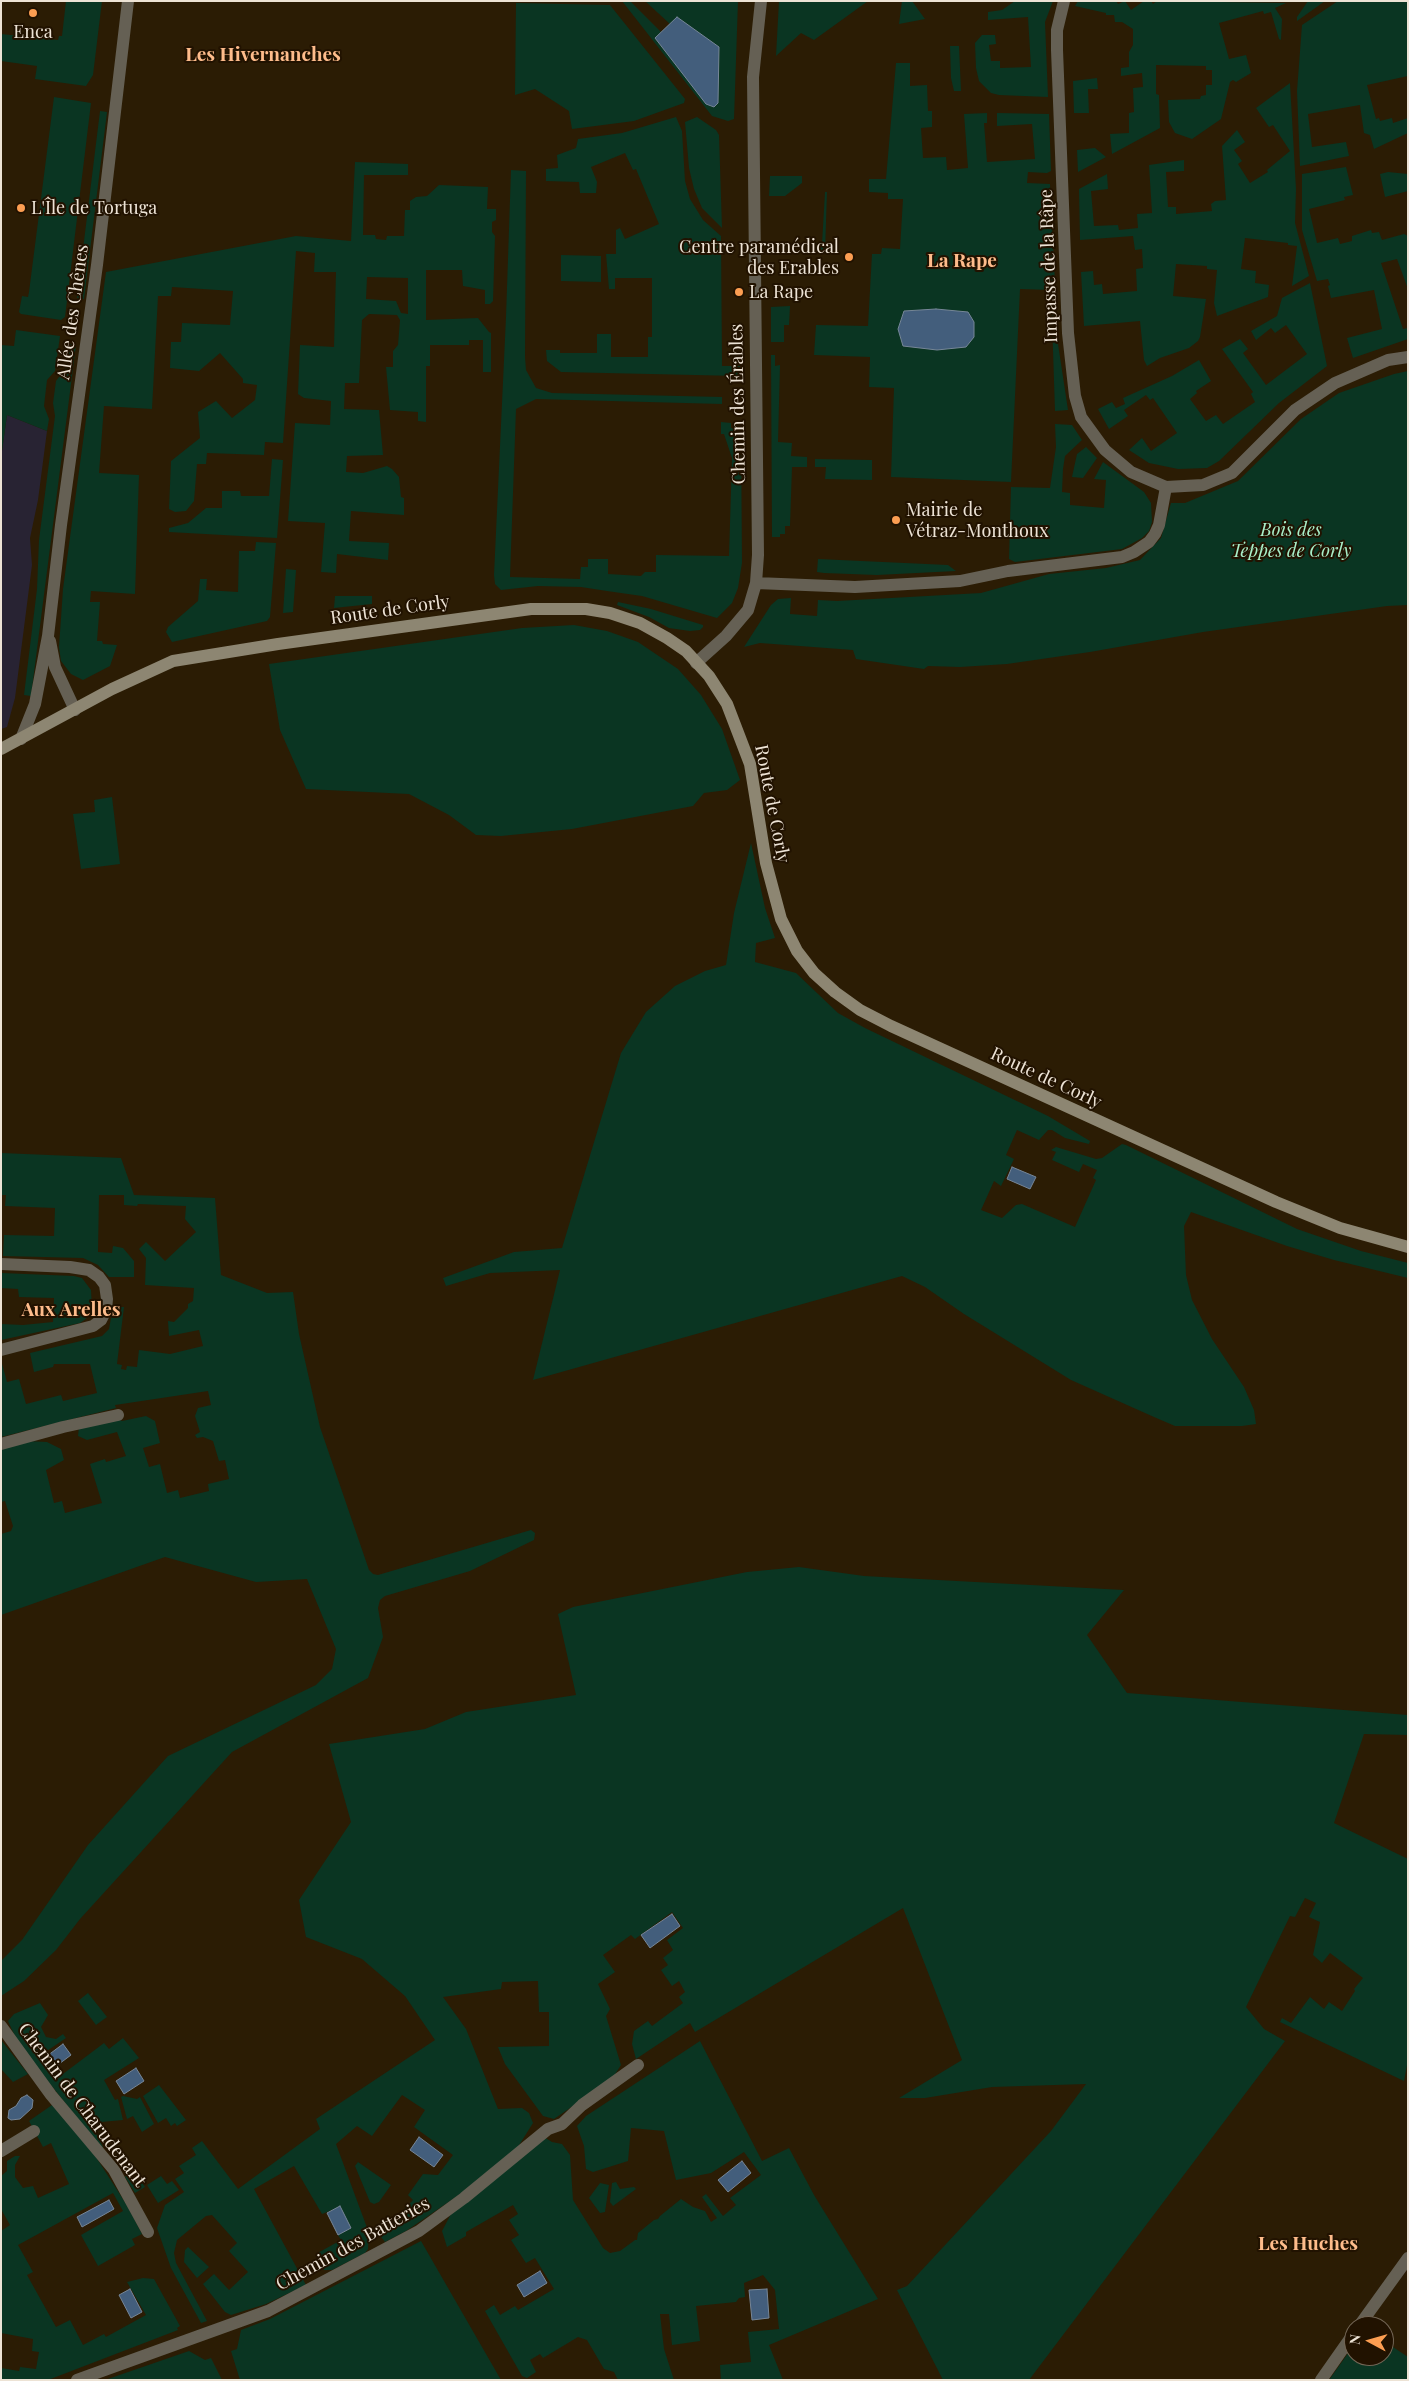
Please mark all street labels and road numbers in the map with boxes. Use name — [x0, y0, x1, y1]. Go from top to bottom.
street label: Impasse de la Râpe — [1036, 189, 1062, 343]
street label: Allée des Chênes — [53, 243, 93, 381]
street label: Chemin des Érables — [726, 323, 750, 485]
street label: Route de Corly — [329, 591, 451, 629]
street label: Route de Corly — [750, 743, 794, 865]
street label: Route de Corly — [987, 1043, 1105, 1113]
street label: Chemin de Charudenant — [13, 2019, 151, 2191]
street label: Chemin des Batteries — [272, 2193, 434, 2295]

